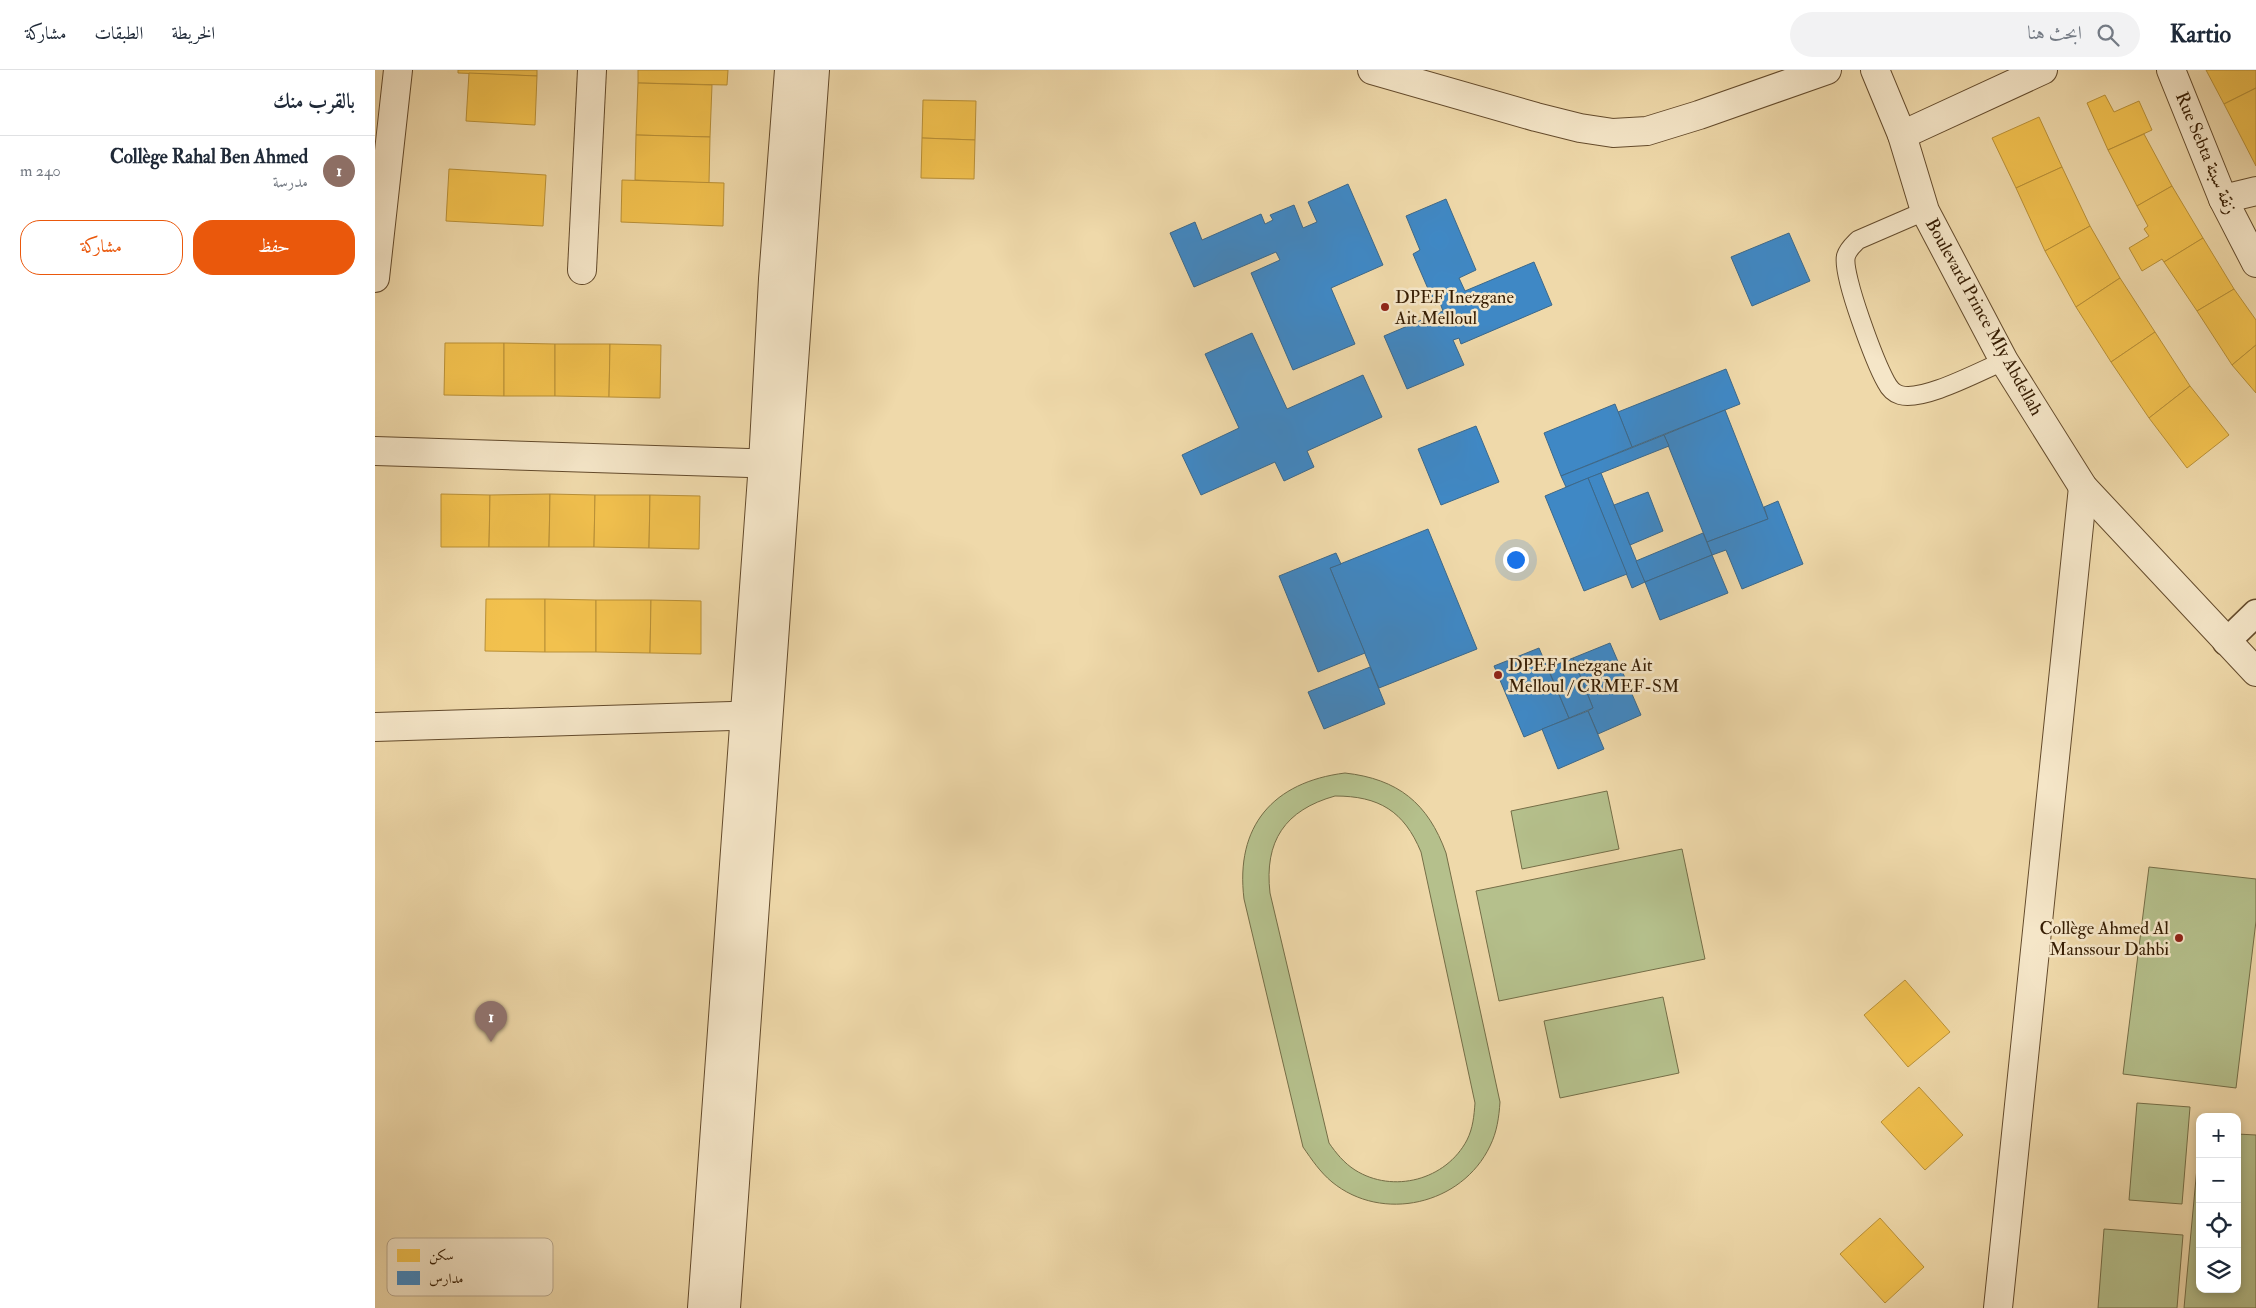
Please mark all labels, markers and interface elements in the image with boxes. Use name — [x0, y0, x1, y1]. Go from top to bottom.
search box — [1790, 12, 2140, 57]
text: Kartio — [2170, 19, 2231, 50]
text: ابحث هنا — [2027, 21, 2082, 45]
icon: search — [2094, 21, 2122, 49]
text: مشاركة — [25, 22, 66, 45]
text: الطبقات — [94, 22, 143, 45]
text: الخريطة — [171, 22, 215, 45]
text: بالقرب منك — [273, 88, 355, 115]
street label: Rue Sebta زنقة سبتة — [2170, 88, 2242, 218]
text: Collège Rahal Ben Ahmed — [110, 145, 308, 169]
text: 240 m — [20, 161, 61, 181]
text: 1 — [336, 161, 342, 181]
text: مدرسة — [273, 172, 308, 192]
street label: Boulevard Prince Mly Abdellah — [1920, 214, 2048, 420]
button: مشاركة — [20, 220, 183, 275]
button: حفظ — [193, 220, 355, 275]
place label: DPEF Inezgane Ait Melloul — [1394, 286, 1514, 330]
marker: DPEF Inezgane Ait Melloul — [1379, 301, 1391, 313]
your location — [1503, 547, 1529, 573]
place label: DPEF Inezgane Ait Melloul / CRMEF-SM — [1508, 654, 1679, 698]
marker: DPEF Inezgane Ait Melloul / CRMEF-SM — [1492, 669, 1504, 681]
place label: Collège Ahmed Al Manssour Dahbi — [2039, 917, 2169, 961]
marker: Collège Ahmed Al Manssour Dahbi — [2173, 932, 2185, 944]
pin: 1 — [475, 1001, 507, 1042]
map controls — [2196, 1113, 2241, 1293]
button: + — [2196, 1113, 2241, 1158]
button: − — [2196, 1158, 2241, 1203]
button: locate — [2196, 1203, 2241, 1248]
legend — [387, 1238, 553, 1296]
text: سكن — [429, 1247, 454, 1265]
button: layers — [2196, 1248, 2241, 1293]
text: مدارس — [429, 1270, 464, 1287]

